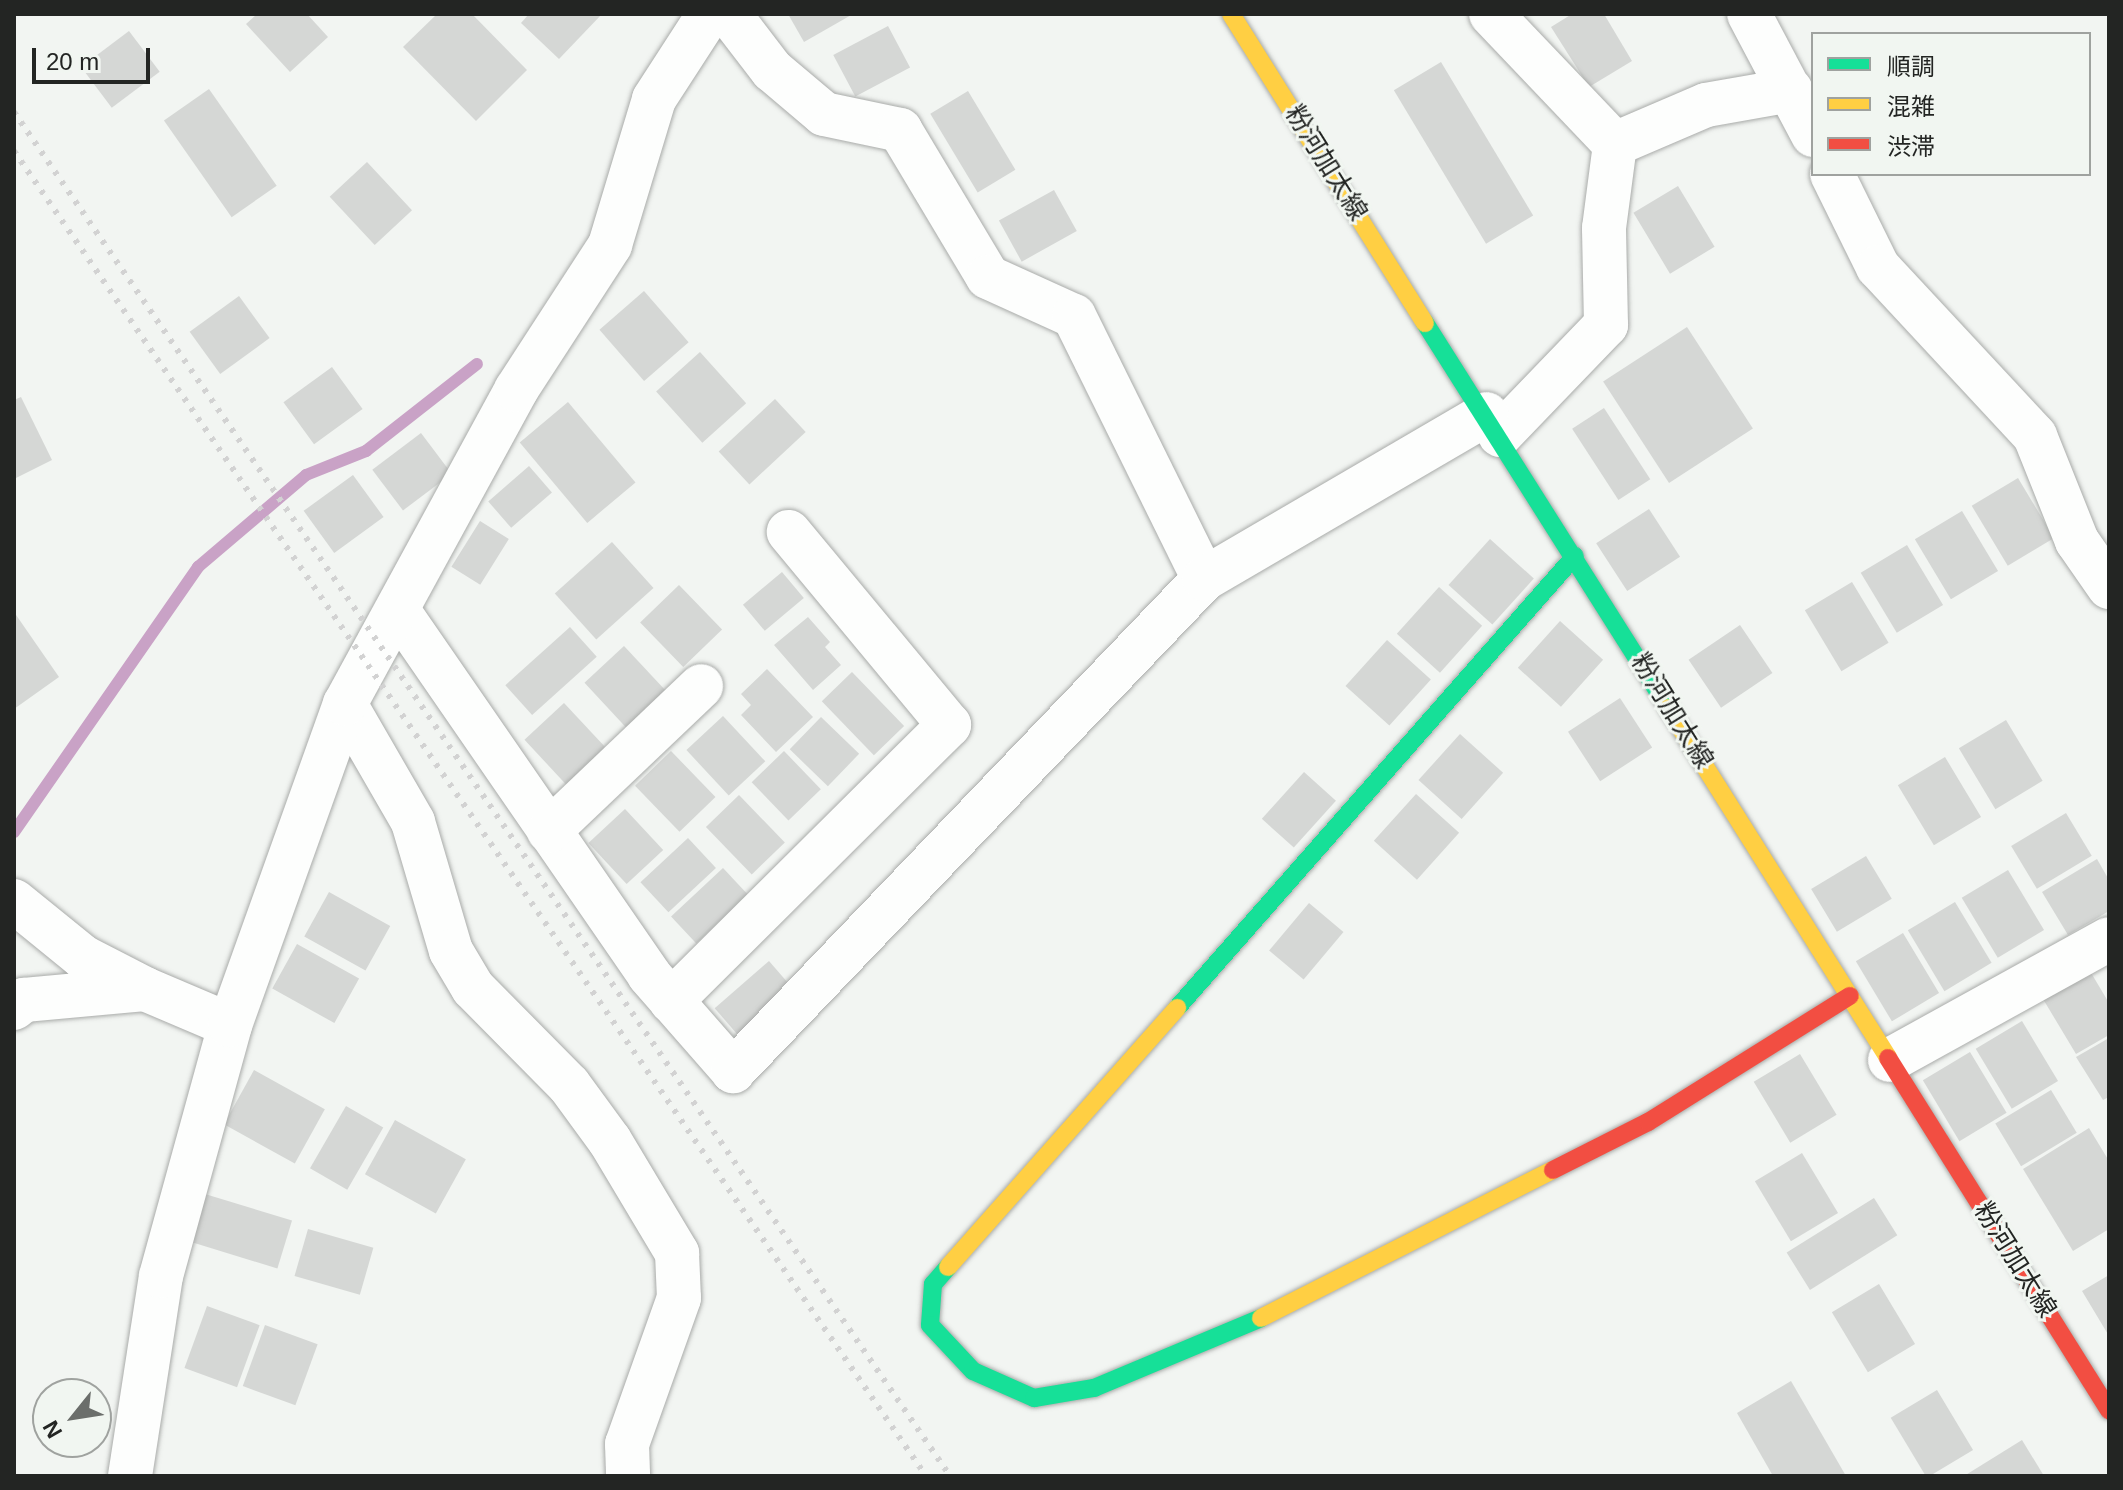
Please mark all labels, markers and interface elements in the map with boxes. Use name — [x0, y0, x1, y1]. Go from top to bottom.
scale bar — [36, 32, 154, 82]
legend — [1811, 32, 2091, 176]
text: 20 m — [46, 48, 99, 75]
text: 順調 — [1887, 53, 1935, 80]
text: 混雑 — [1887, 93, 1935, 120]
street label: 粉河加太線 — [1278, 100, 1374, 226]
text: 渋滞 — [1887, 133, 1935, 160]
street label: 粉河加太線 — [1624, 648, 1720, 774]
street label: 粉河加太線 — [1967, 1197, 2063, 1323]
north arrow — [32, 1378, 112, 1458]
text: N — [38, 1416, 67, 1442]

